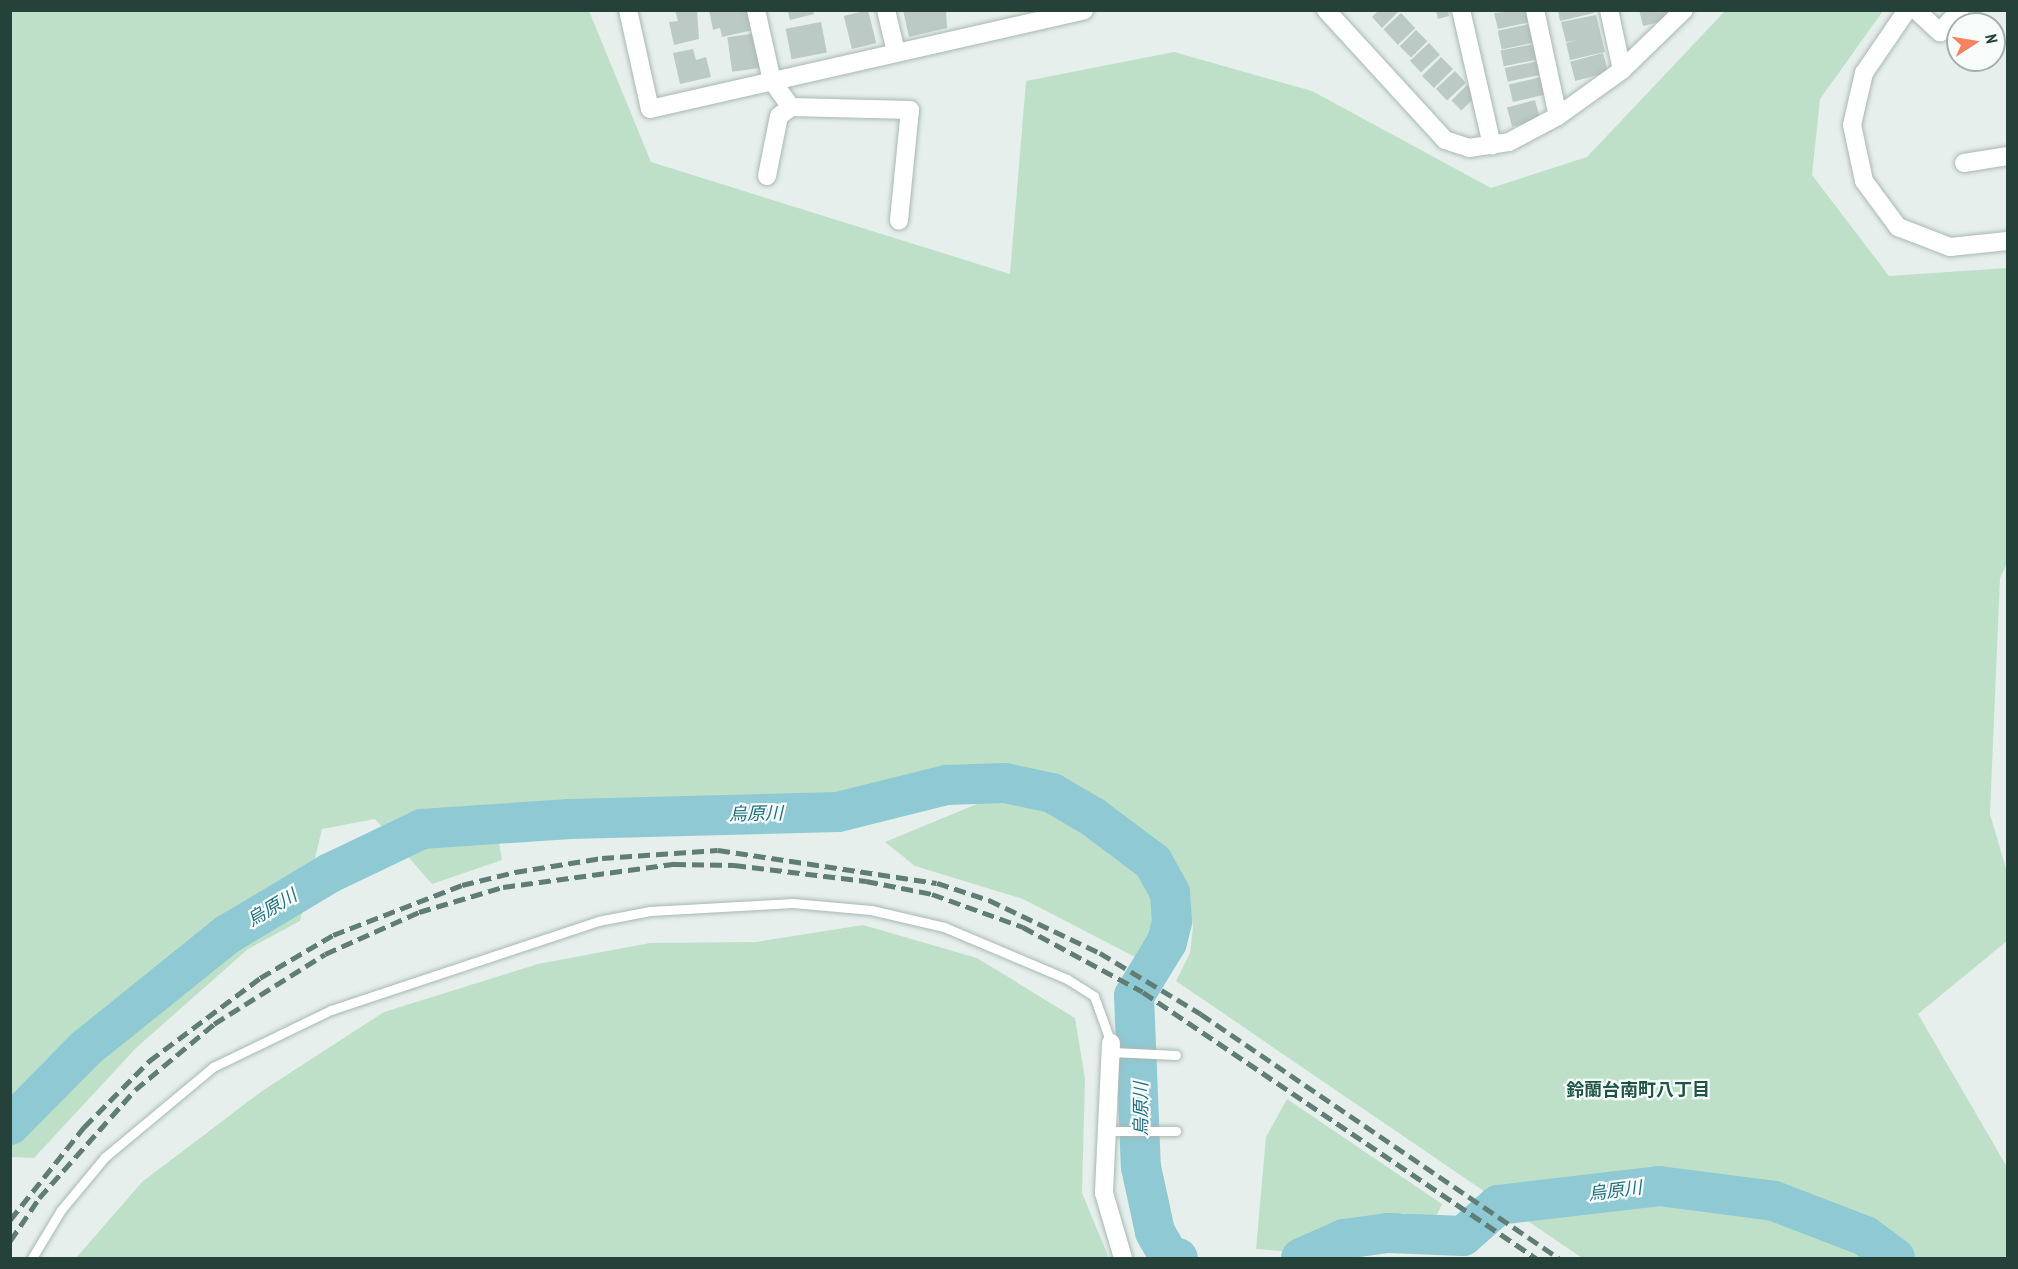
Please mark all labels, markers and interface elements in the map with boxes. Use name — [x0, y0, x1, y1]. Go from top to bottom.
north arrow — [1946, 12, 2006, 72]
text: N — [1981, 32, 2002, 45]
water label: 烏原川 — [729, 803, 783, 825]
water label: 烏原川 — [243, 885, 301, 931]
district label: 鈴蘭台南町八丁目 — [1566, 1079, 1710, 1101]
water label: 烏原川 — [1130, 1082, 1152, 1136]
water label: 烏原川 — [1587, 1177, 1643, 1205]

